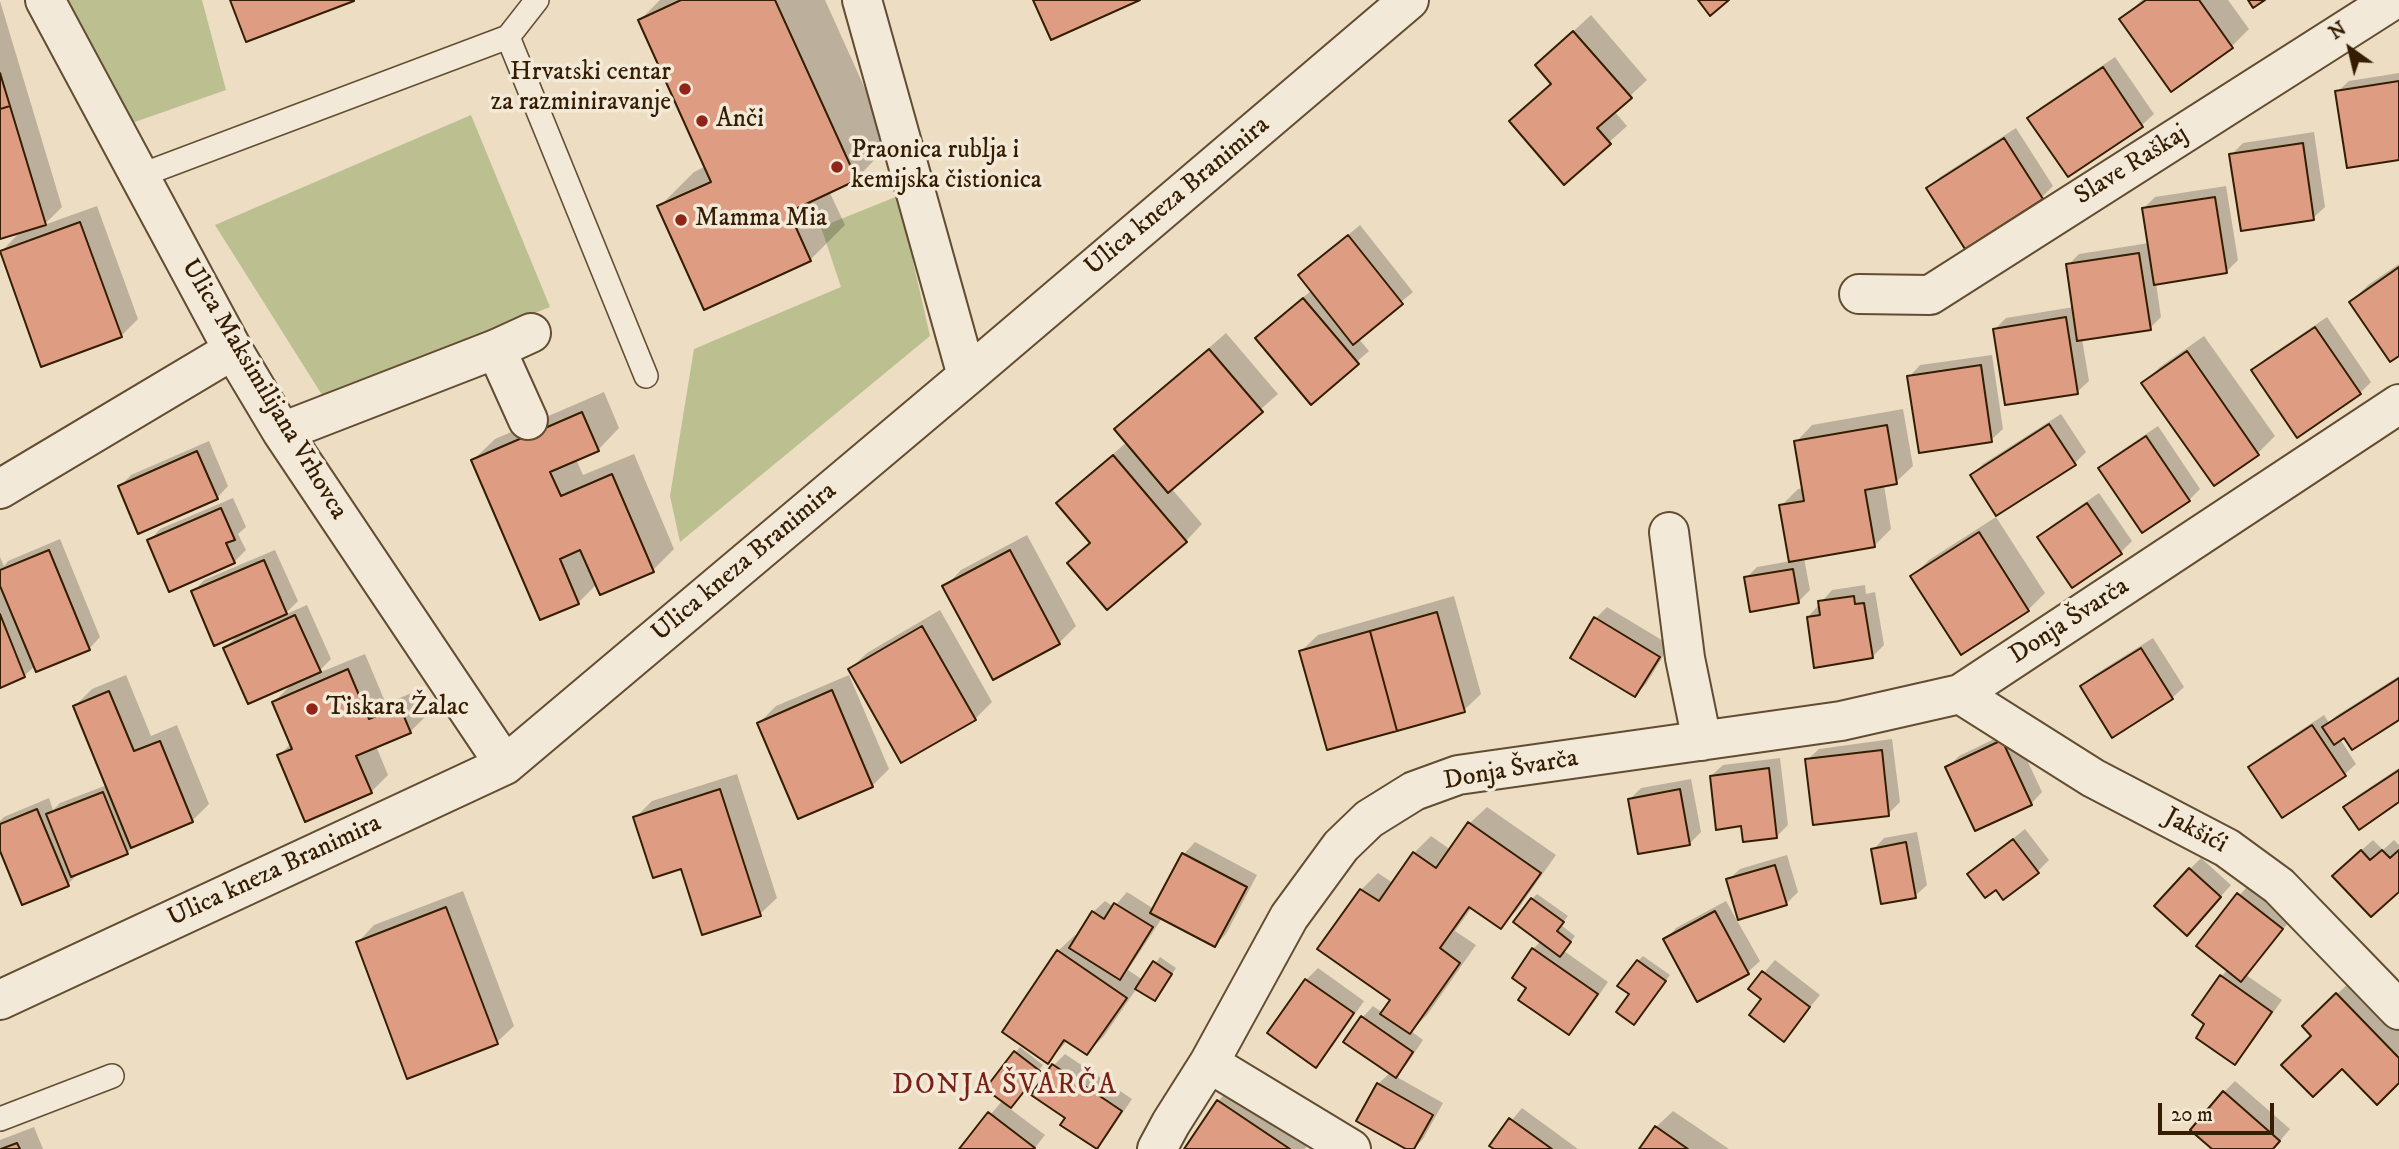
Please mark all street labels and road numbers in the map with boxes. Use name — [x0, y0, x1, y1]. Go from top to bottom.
street label: Ulica kneza Branimira — [1079, 111, 1277, 283]
street label: Slave Raškaj — [2070, 119, 2194, 213]
street label: Ulica Maksimilijana Vrhovca — [173, 254, 353, 526]
street label: Ulica kneza Branimira — [646, 477, 844, 649]
street label: Donja Švarča — [2004, 572, 2136, 672]
street label: Donja Švarča — [1441, 744, 1581, 798]
street label: Jakšići — [2158, 802, 2232, 862]
street label: Ulica kneza Branimira — [163, 809, 387, 935]

